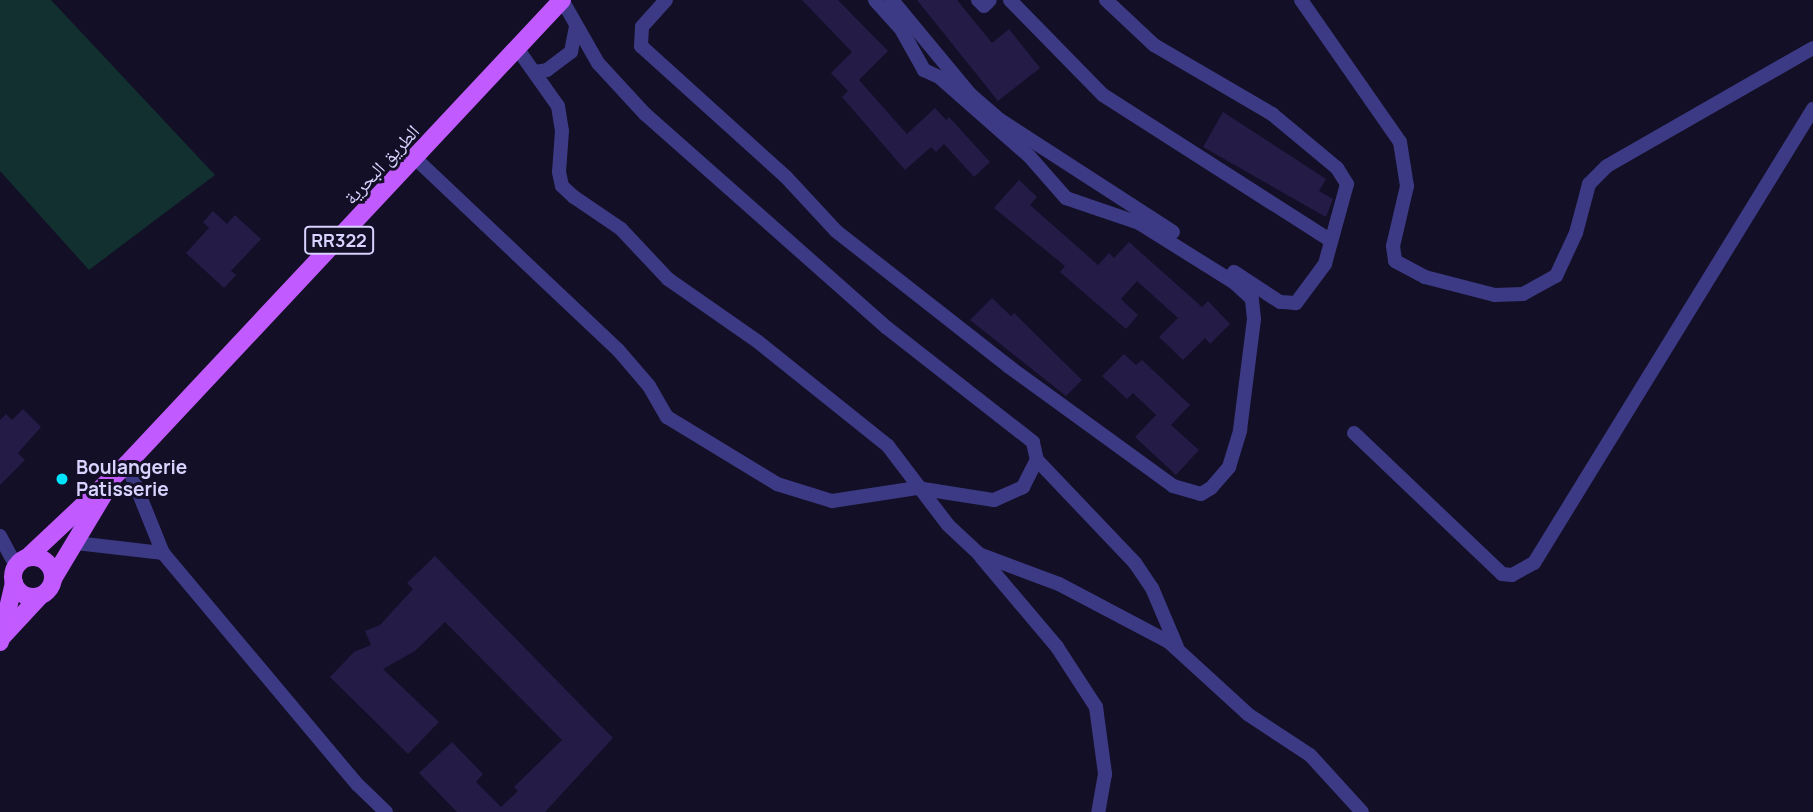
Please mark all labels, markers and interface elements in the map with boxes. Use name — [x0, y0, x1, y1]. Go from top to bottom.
street label: الطريق البحرية — [339, 121, 425, 209]
road number: RR322 — [304, 226, 374, 254]
place label: Boulangerie Patisserie — [76, 457, 187, 501]
marker: Boulangerie Patisserie — [54, 471, 70, 487]

